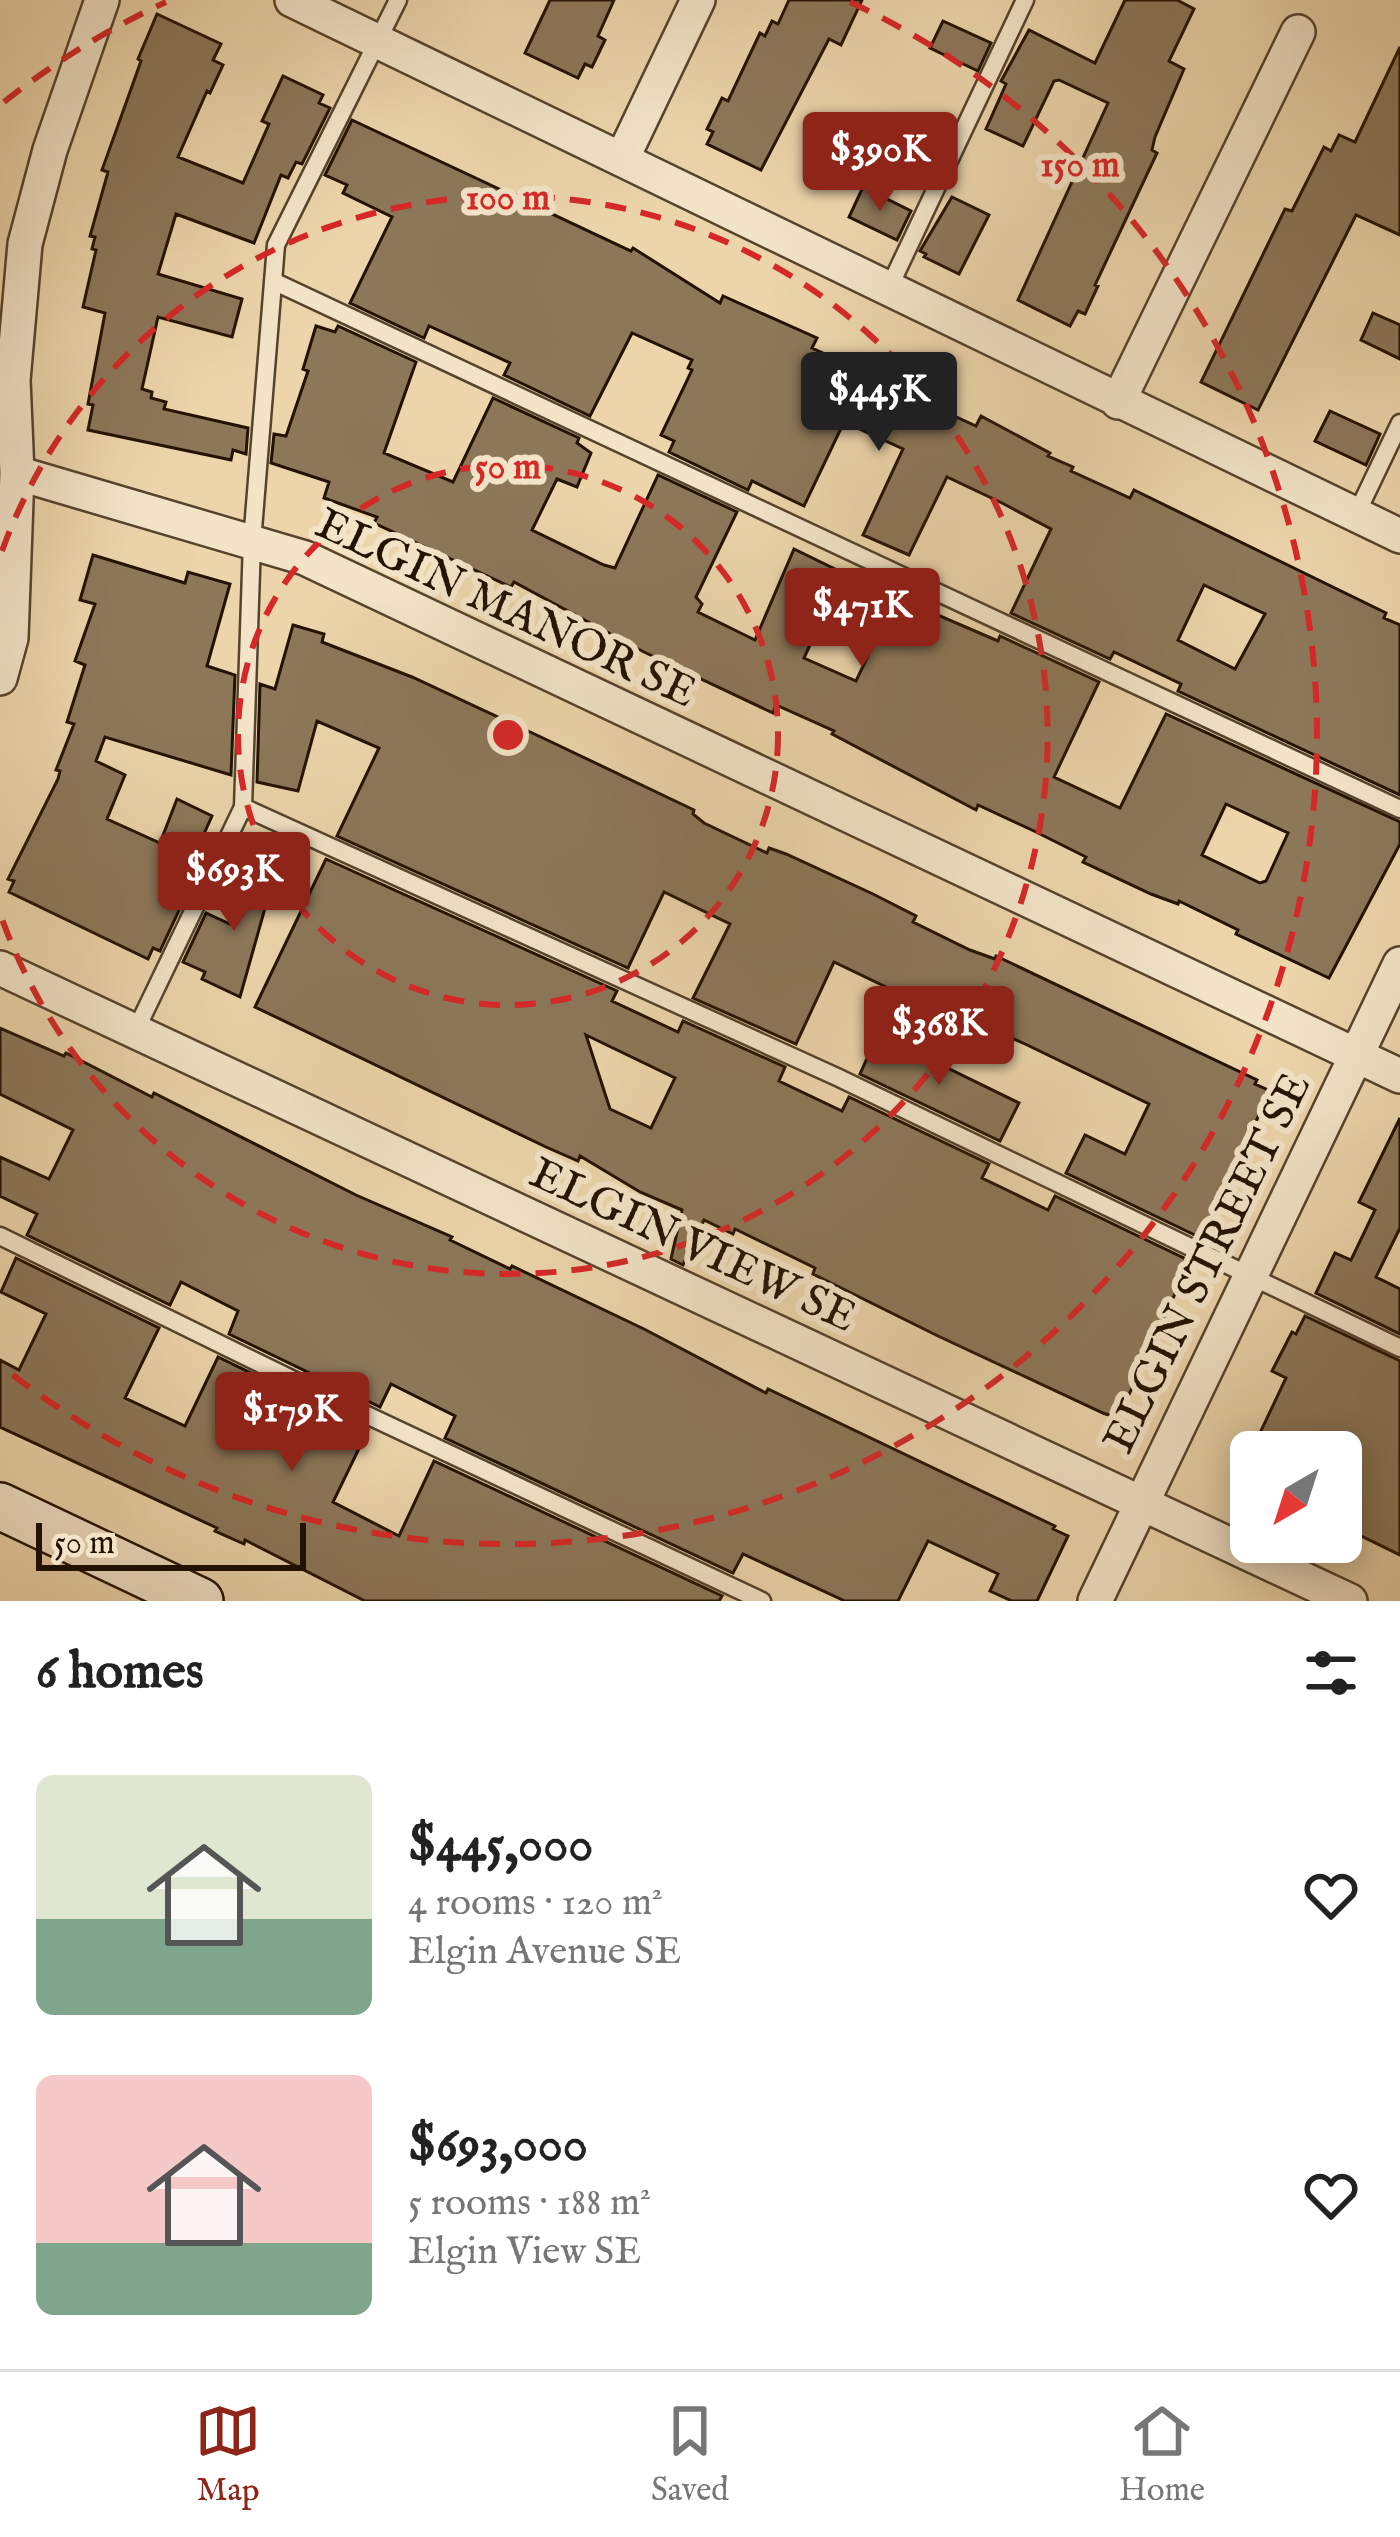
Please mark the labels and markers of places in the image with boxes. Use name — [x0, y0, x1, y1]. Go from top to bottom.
pin: $390K — [796, 112, 964, 214]
pin: $445K — [795, 352, 963, 454]
pin: $471K — [778, 568, 946, 670]
centre of rings — [487, 714, 529, 756]
pin: $693K — [150, 832, 318, 934]
pin: $368K — [855, 986, 1023, 1088]
pin: $179K — [208, 1372, 376, 1474]

